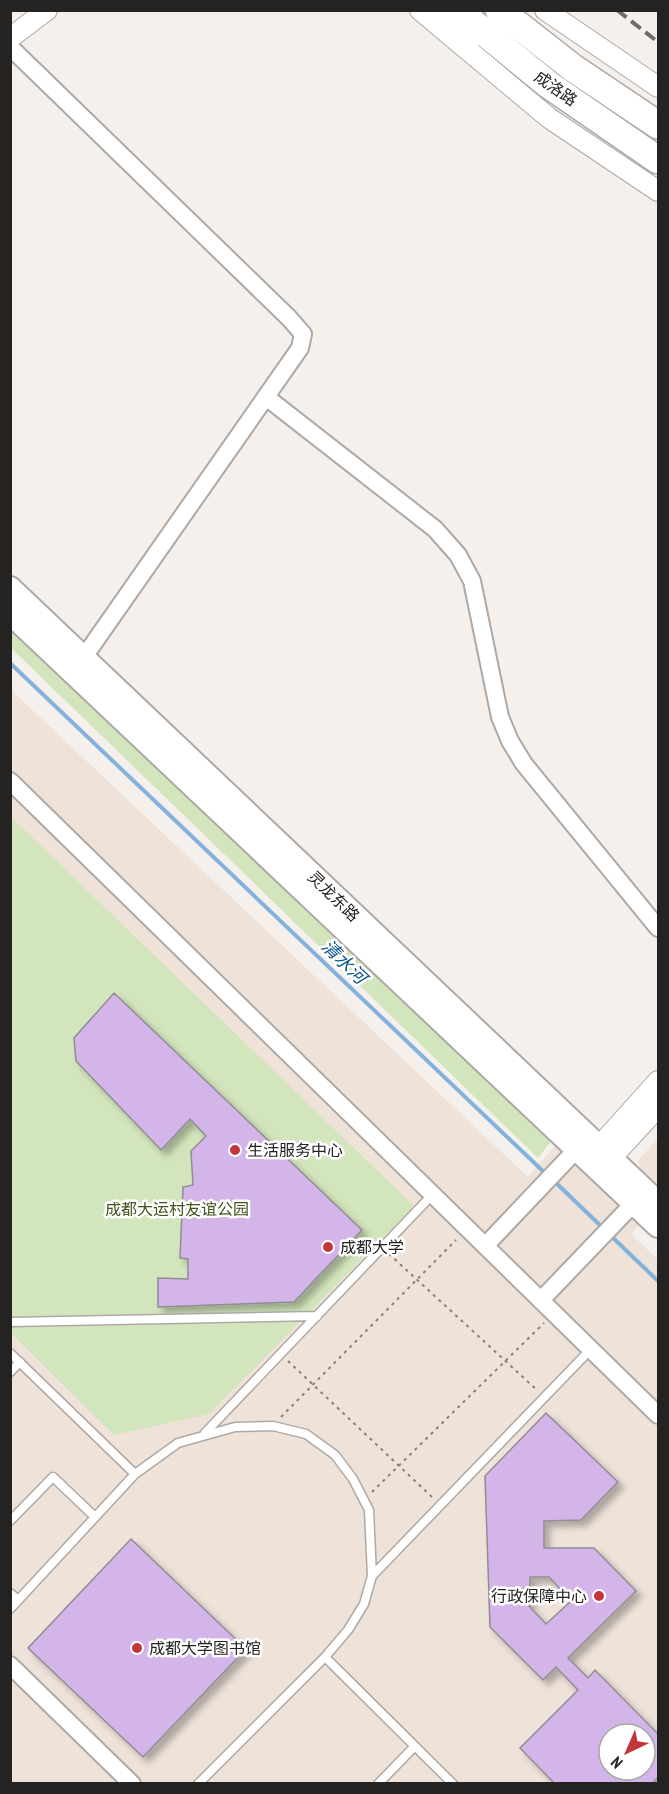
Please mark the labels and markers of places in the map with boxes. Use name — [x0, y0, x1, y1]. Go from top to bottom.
place label: 生活服务中心 — [247, 1140, 343, 1160]
marker: 生活服务中心 — [228, 1143, 242, 1157]
place label: 成都大学 — [340, 1237, 404, 1257]
marker: 成都大学 — [321, 1240, 335, 1254]
place label: 行政保障中心 — [491, 1586, 587, 1606]
marker: 行政保障中心 — [592, 1589, 606, 1603]
place label: 成都大学图书馆 — [149, 1638, 261, 1658]
marker: 成都大学图书馆 — [130, 1641, 144, 1655]

